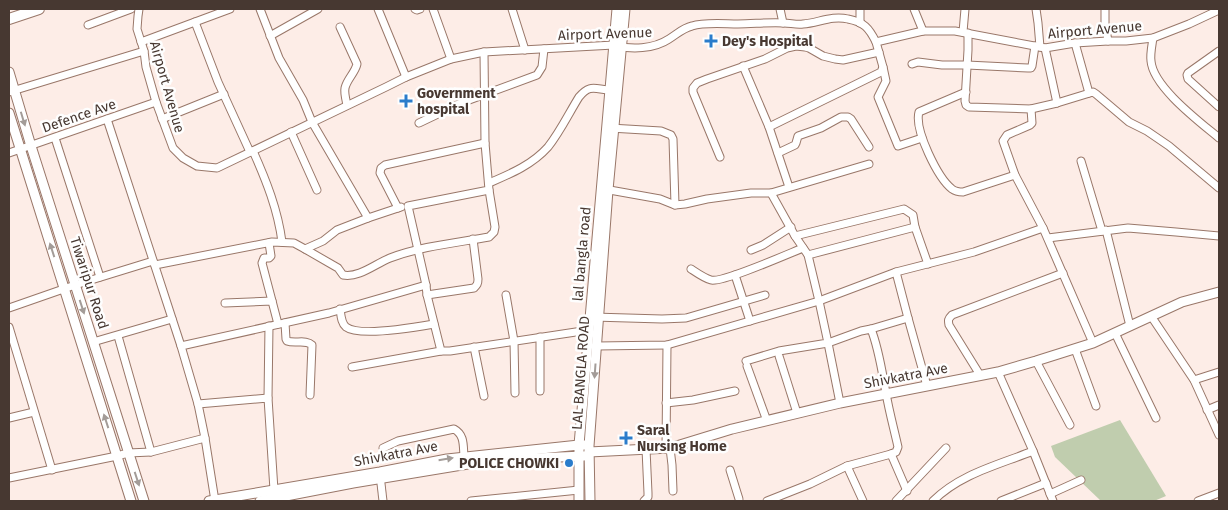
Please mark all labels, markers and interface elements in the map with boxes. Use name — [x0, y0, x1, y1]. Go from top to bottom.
street label: Airport Avenue — [1047, 17, 1143, 43]
street label: Airport Avenue — [557, 24, 653, 44]
place label: Dey's Hospital — [722, 33, 814, 50]
marker: Dey's Hospital — [704, 34, 718, 48]
street label: Airport Avenue — [146, 39, 188, 135]
place label: Government hospital — [417, 85, 496, 118]
marker: Government hospital — [399, 94, 413, 108]
street label: Defence Ave — [40, 95, 118, 137]
one-way arrow — [19, 112, 27, 127]
street label: lal bangla road — [569, 206, 595, 302]
street label: Tiwaripur Road — [66, 235, 112, 331]
one-way arrow — [47, 242, 55, 257]
one-way arrow — [79, 300, 87, 315]
street label: LAL BANGLA ROAD — [569, 315, 593, 431]
street label: Shivkatra Ave — [863, 360, 949, 392]
one-way arrow — [591, 364, 599, 380]
one-way arrow — [102, 414, 109, 429]
place label: Saral Nursing Home — [637, 422, 727, 455]
marker: Saral Nursing Home — [619, 431, 633, 445]
street label: Shivkatra Ave — [353, 438, 439, 470]
one-way arrow — [439, 455, 455, 463]
place label: POLICE CHOWKI — [459, 455, 559, 472]
marker: POLICE CHOWKI — [563, 457, 575, 469]
one-way arrow — [133, 472, 141, 487]

